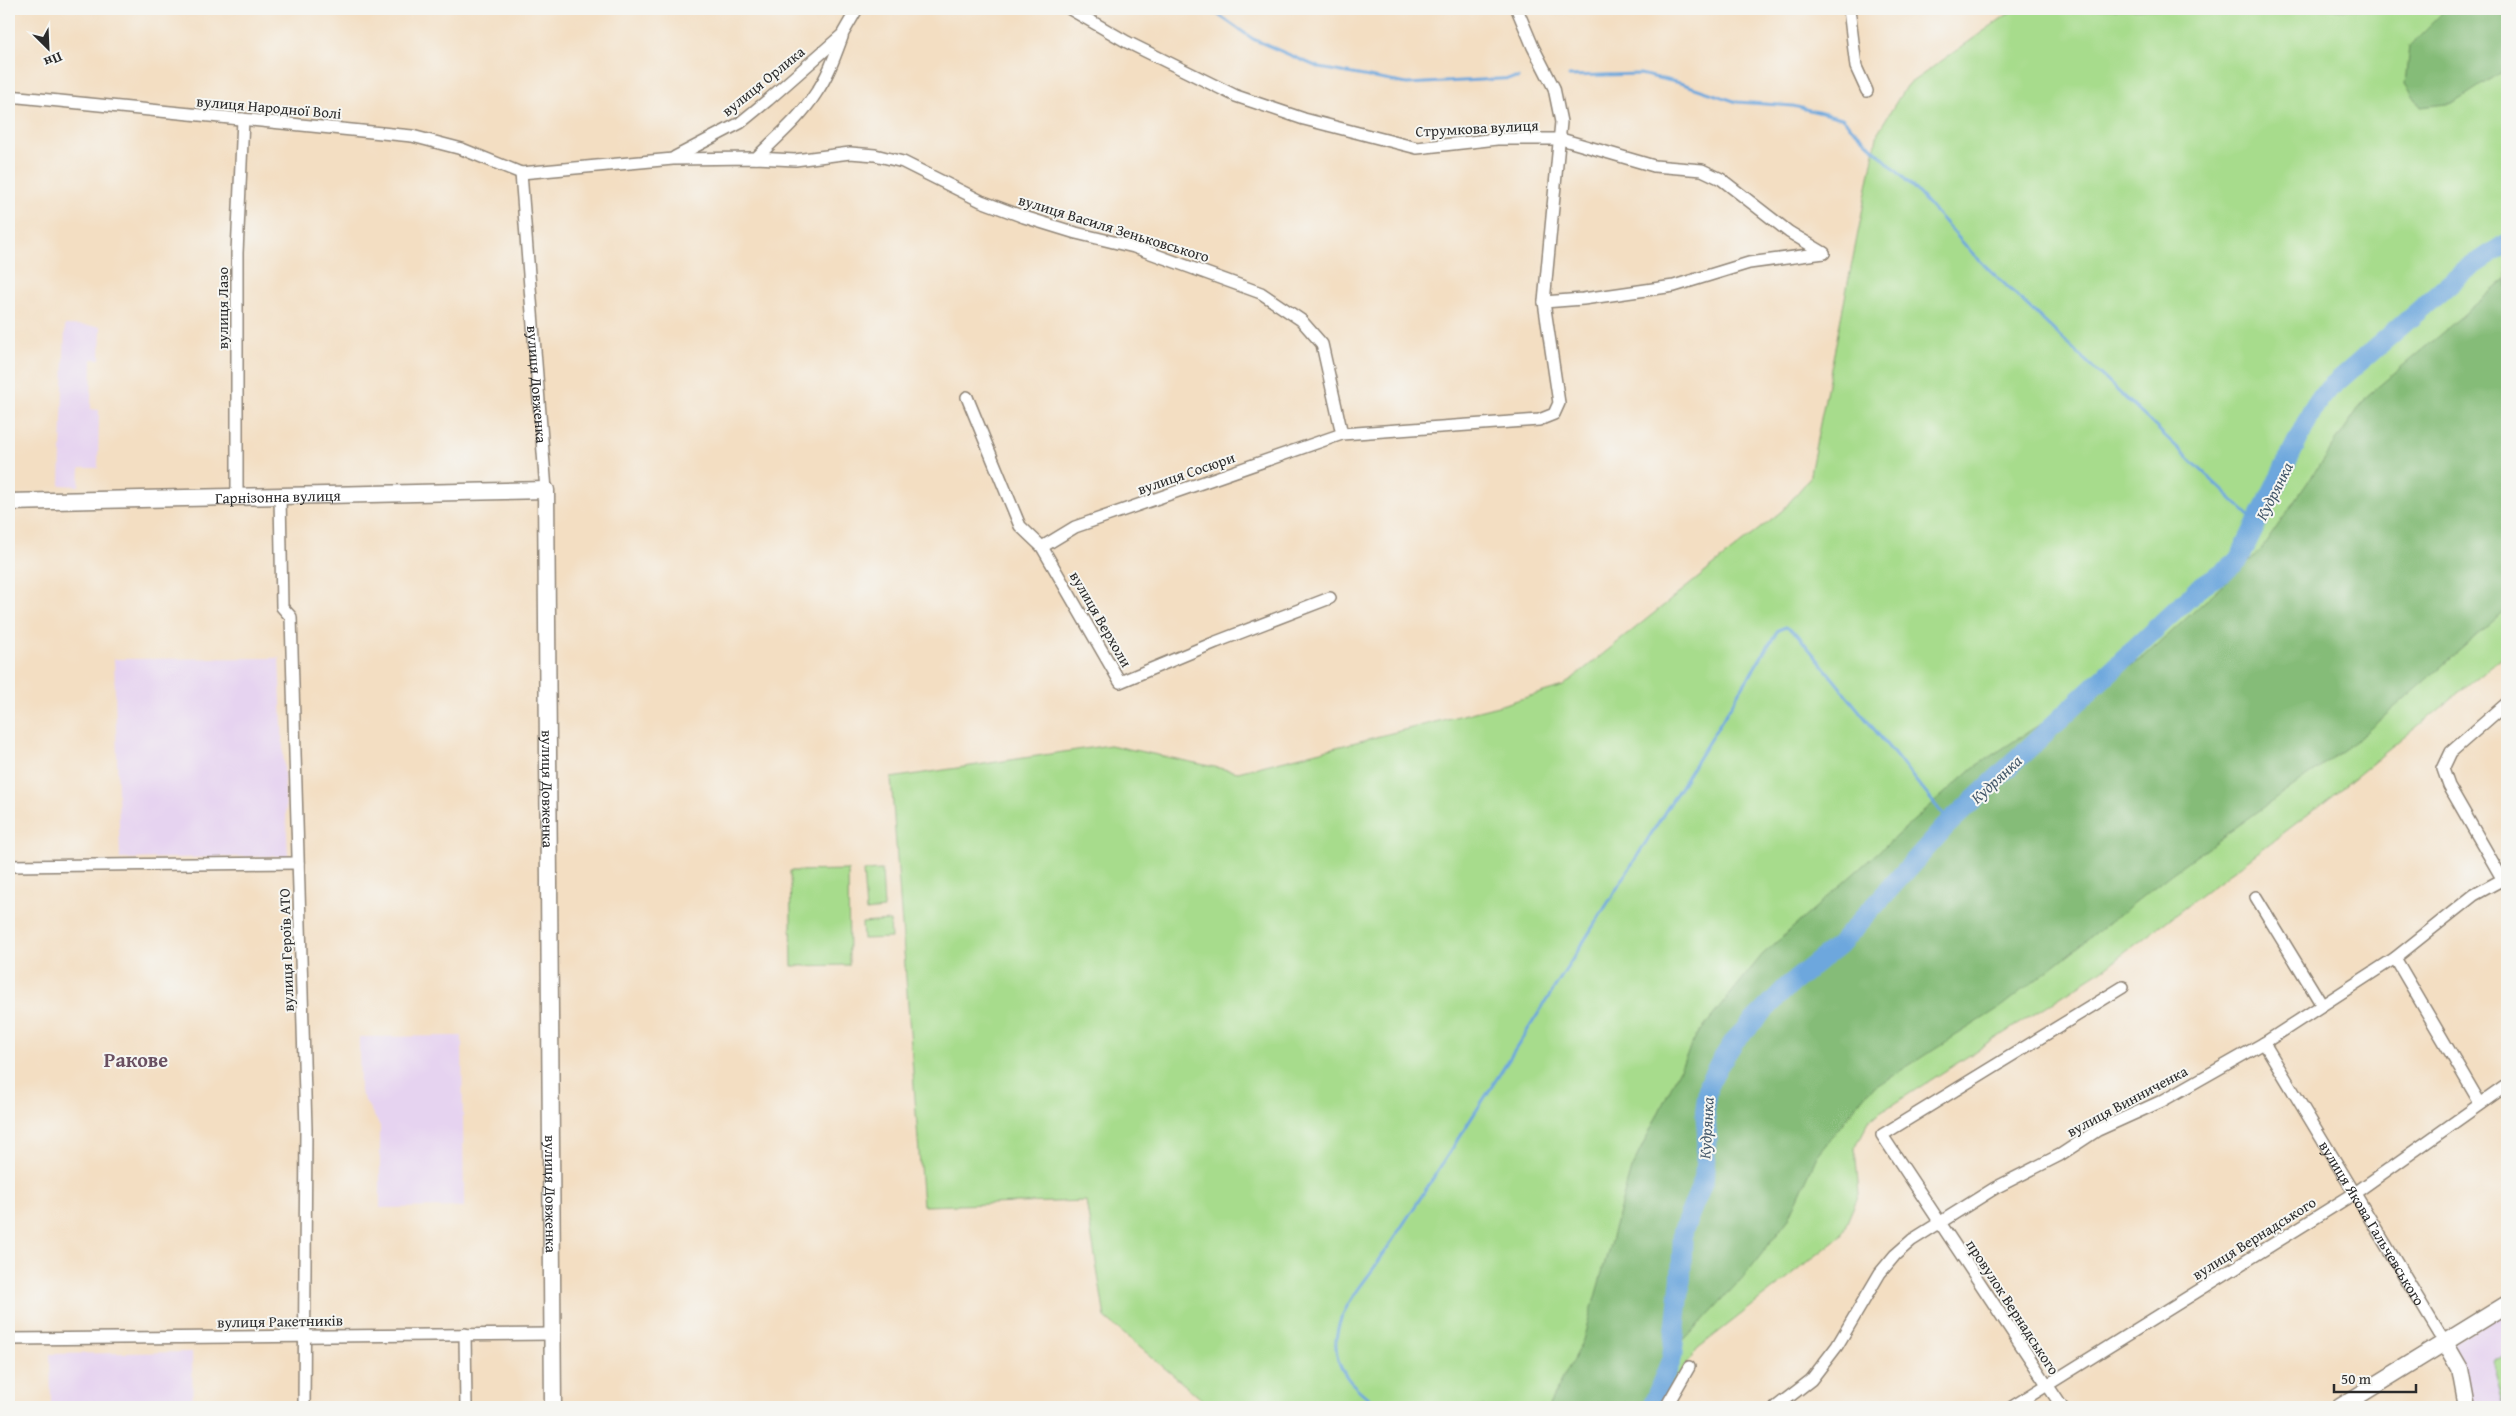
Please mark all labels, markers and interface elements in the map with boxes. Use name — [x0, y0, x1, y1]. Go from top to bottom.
north arrow — [22, 22, 72, 72]
street label: вулиця Орлика — [717, 41, 809, 121]
text: Пн — [41, 47, 66, 73]
street label: вулиця Народної Волі — [196, 90, 342, 124]
street label: Струмкова вулиця — [1415, 114, 1540, 142]
street label: вулиця Василя Зеньковського — [1016, 189, 1212, 267]
street label: вулиця Лазо — [212, 266, 233, 349]
street label: вулиця Довженка — [523, 325, 553, 445]
street label: вулиця Сосюри — [1134, 446, 1238, 500]
water label: Кудрянка — [2249, 457, 2299, 524]
street label: Гарнізонна вулиця — [215, 484, 341, 508]
street label: вулиця Верхоли — [1065, 567, 1137, 671]
street label: вулиця Довженка — [537, 730, 559, 849]
water label: Кудрянка — [1965, 749, 2027, 809]
street label: вулиця Героїв АТО — [273, 888, 299, 1012]
district label: Ракове — [104, 1045, 168, 1074]
street label: вулиця Винниченка — [2063, 1060, 2192, 1142]
water label: Кудрянка — [1692, 1096, 1720, 1160]
street label: вулиця Довженка — [540, 1135, 562, 1254]
street label: вулиця Якова Гальчевського — [2315, 1136, 2431, 1310]
street label: вулиця Вернадського — [2188, 1191, 2320, 1285]
street label: провулок Вернадського — [1961, 1235, 2065, 1379]
street label: вулиця Ракетників — [217, 1309, 343, 1333]
scale bar — [2334, 1361, 2416, 1393]
text: 50 m — [2341, 1368, 2372, 1389]

